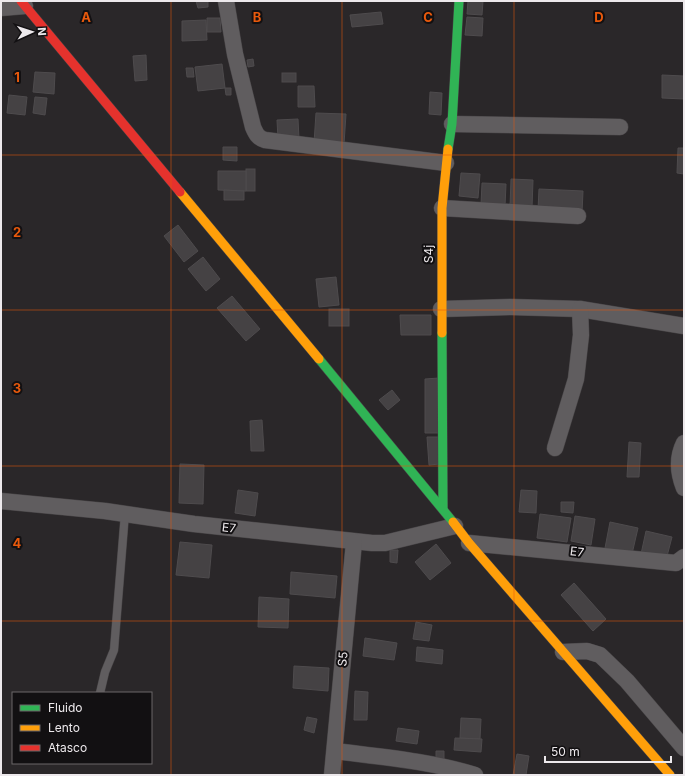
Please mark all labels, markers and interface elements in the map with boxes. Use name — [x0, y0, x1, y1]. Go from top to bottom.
text: A — [81, 9, 91, 25]
text: B — [253, 9, 262, 25]
text: C — [423, 9, 433, 25]
text: D — [594, 9, 604, 25]
north arrow — [12, 12, 52, 52]
text: N — [35, 27, 49, 36]
text: 1 — [14, 69, 20, 85]
text: 2 — [13, 224, 21, 240]
street label: S4j — [421, 245, 436, 263]
text: 3 — [13, 380, 21, 396]
street label: E7 — [221, 519, 237, 536]
text: 4 — [13, 535, 22, 551]
street label: E7 — [569, 543, 585, 560]
street label: S5 — [334, 651, 351, 667]
legend — [12, 692, 152, 764]
text: Fluido — [48, 700, 83, 715]
text: Lento — [48, 720, 80, 735]
scale bar — [545, 738, 671, 764]
text: Atasco — [48, 740, 87, 755]
text: 50 m — [551, 744, 580, 759]

